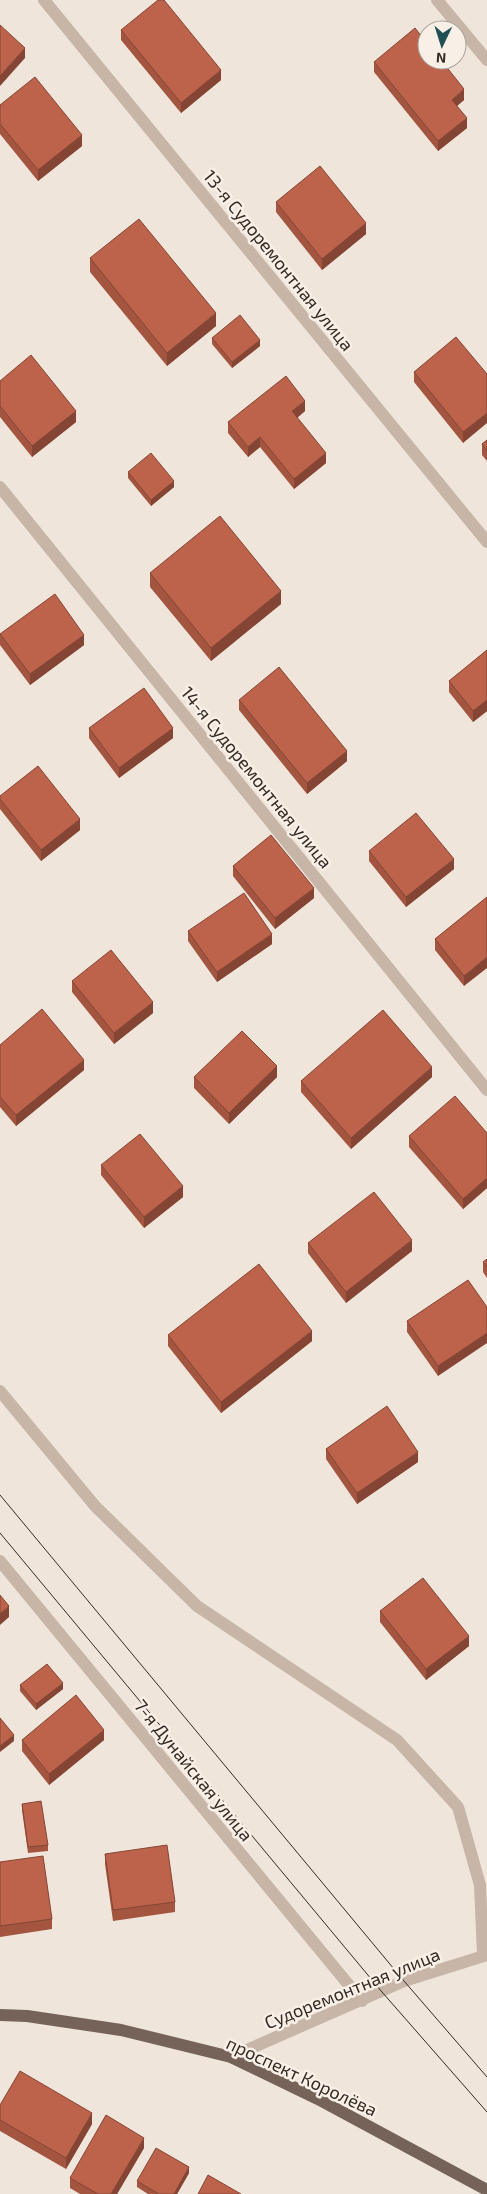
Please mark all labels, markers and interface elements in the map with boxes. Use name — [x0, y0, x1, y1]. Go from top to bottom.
north arrow — [417, 20, 467, 70]
text: N — [435, 50, 447, 67]
street label: 13-я Судоремонтная улица — [199, 165, 359, 355]
street label: 14-я Судоремонтная улица — [177, 682, 337, 872]
street label: 7-я Дунайская улица — [130, 1695, 258, 1845]
street label: Судоремонтная улица — [261, 1943, 443, 2033]
street label: проспект Королёва — [223, 2031, 381, 2121]

